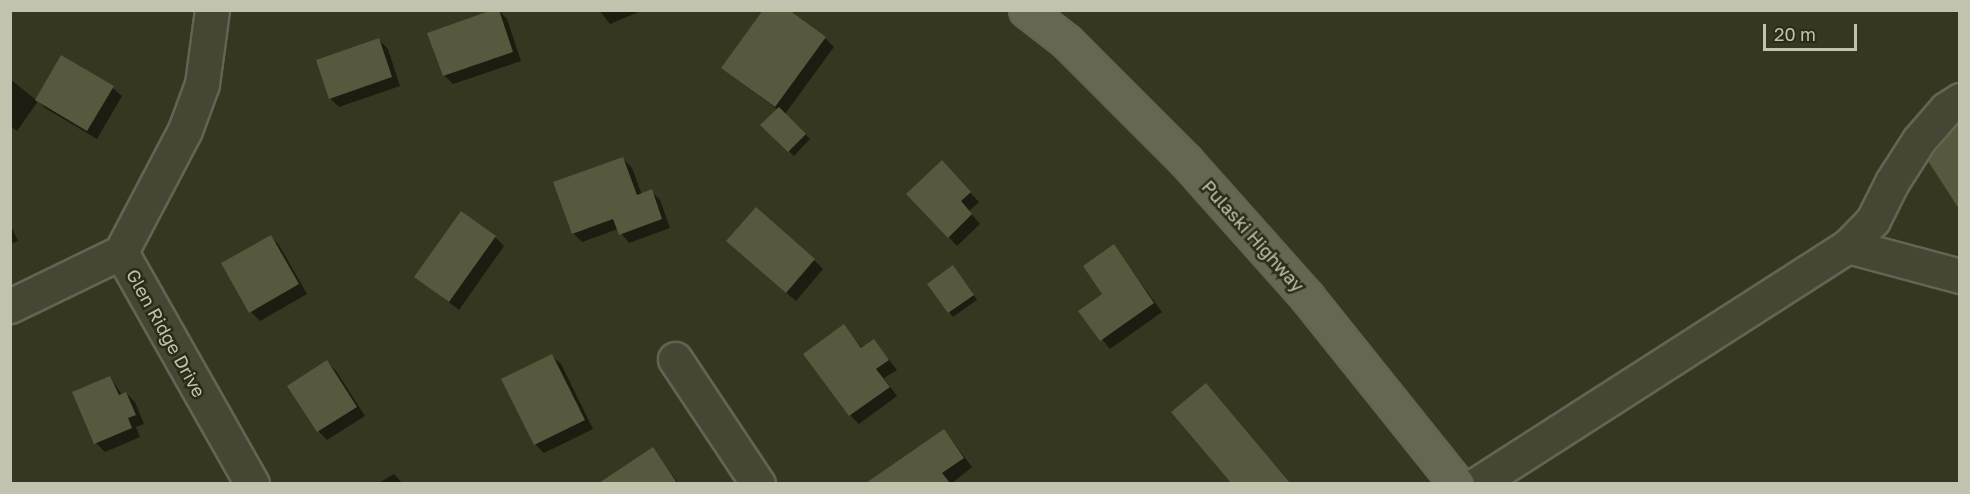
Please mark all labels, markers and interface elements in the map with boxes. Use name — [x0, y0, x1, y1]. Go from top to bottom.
scale bar — [1766, 12, 1860, 50]
text: 20 m — [1774, 23, 1816, 45]
street label: Pulaski Highway — [1197, 176, 1309, 296]
street label: Glen Ridge Drive — [122, 265, 210, 401]

